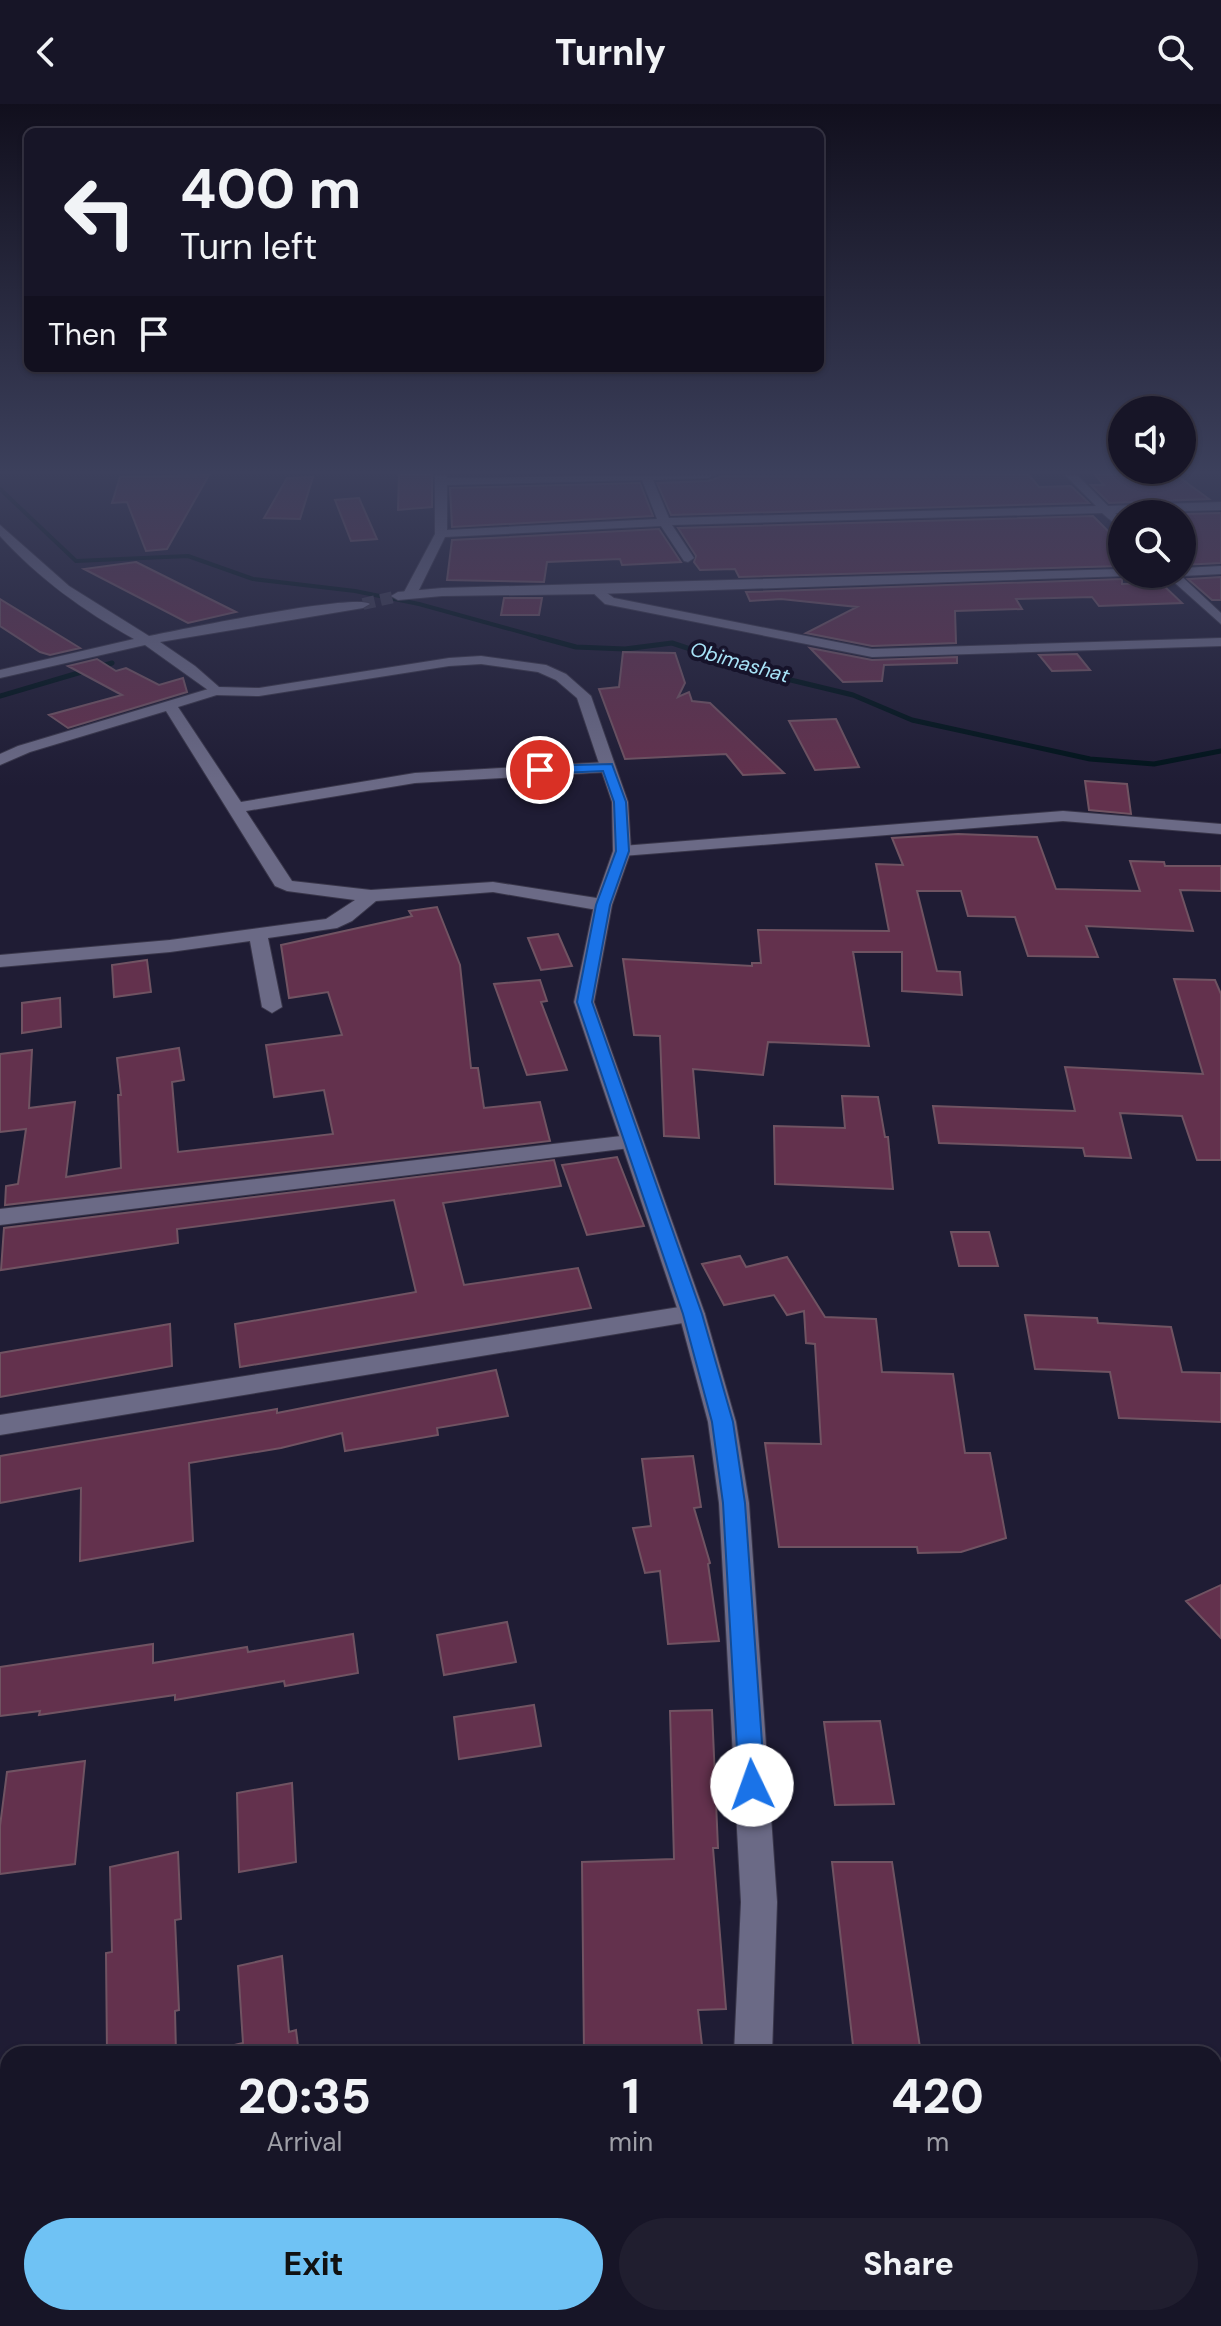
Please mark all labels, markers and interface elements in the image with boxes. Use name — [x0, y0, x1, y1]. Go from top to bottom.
text: Turnly — [555, 29, 666, 76]
icon: back — [24, 30, 68, 74]
icon: search — [1153, 30, 1197, 74]
text: 400 m — [180, 152, 361, 225]
icon: left — [48, 160, 152, 264]
text: Turn left — [180, 223, 317, 270]
icon: arrive — [132, 312, 176, 356]
text: Then — [48, 315, 116, 354]
map controls — [1108, 396, 1196, 588]
button: sound — [1108, 396, 1196, 484]
button: search — [1108, 500, 1196, 588]
water label: Obimashat — [687, 635, 793, 689]
pin — [506, 736, 574, 804]
icon: arrive — [518, 748, 562, 792]
position arrow — [710, 1743, 794, 1827]
text: 20:35 — [238, 2065, 371, 2128]
text: 1 — [622, 2065, 640, 2128]
text: 420 — [891, 2065, 984, 2128]
text: Arrival — [267, 2125, 342, 2159]
text: min — [609, 2125, 653, 2159]
text: m — [926, 2125, 949, 2159]
button: Exit — [24, 2218, 603, 2310]
button: Share — [619, 2218, 1198, 2310]

